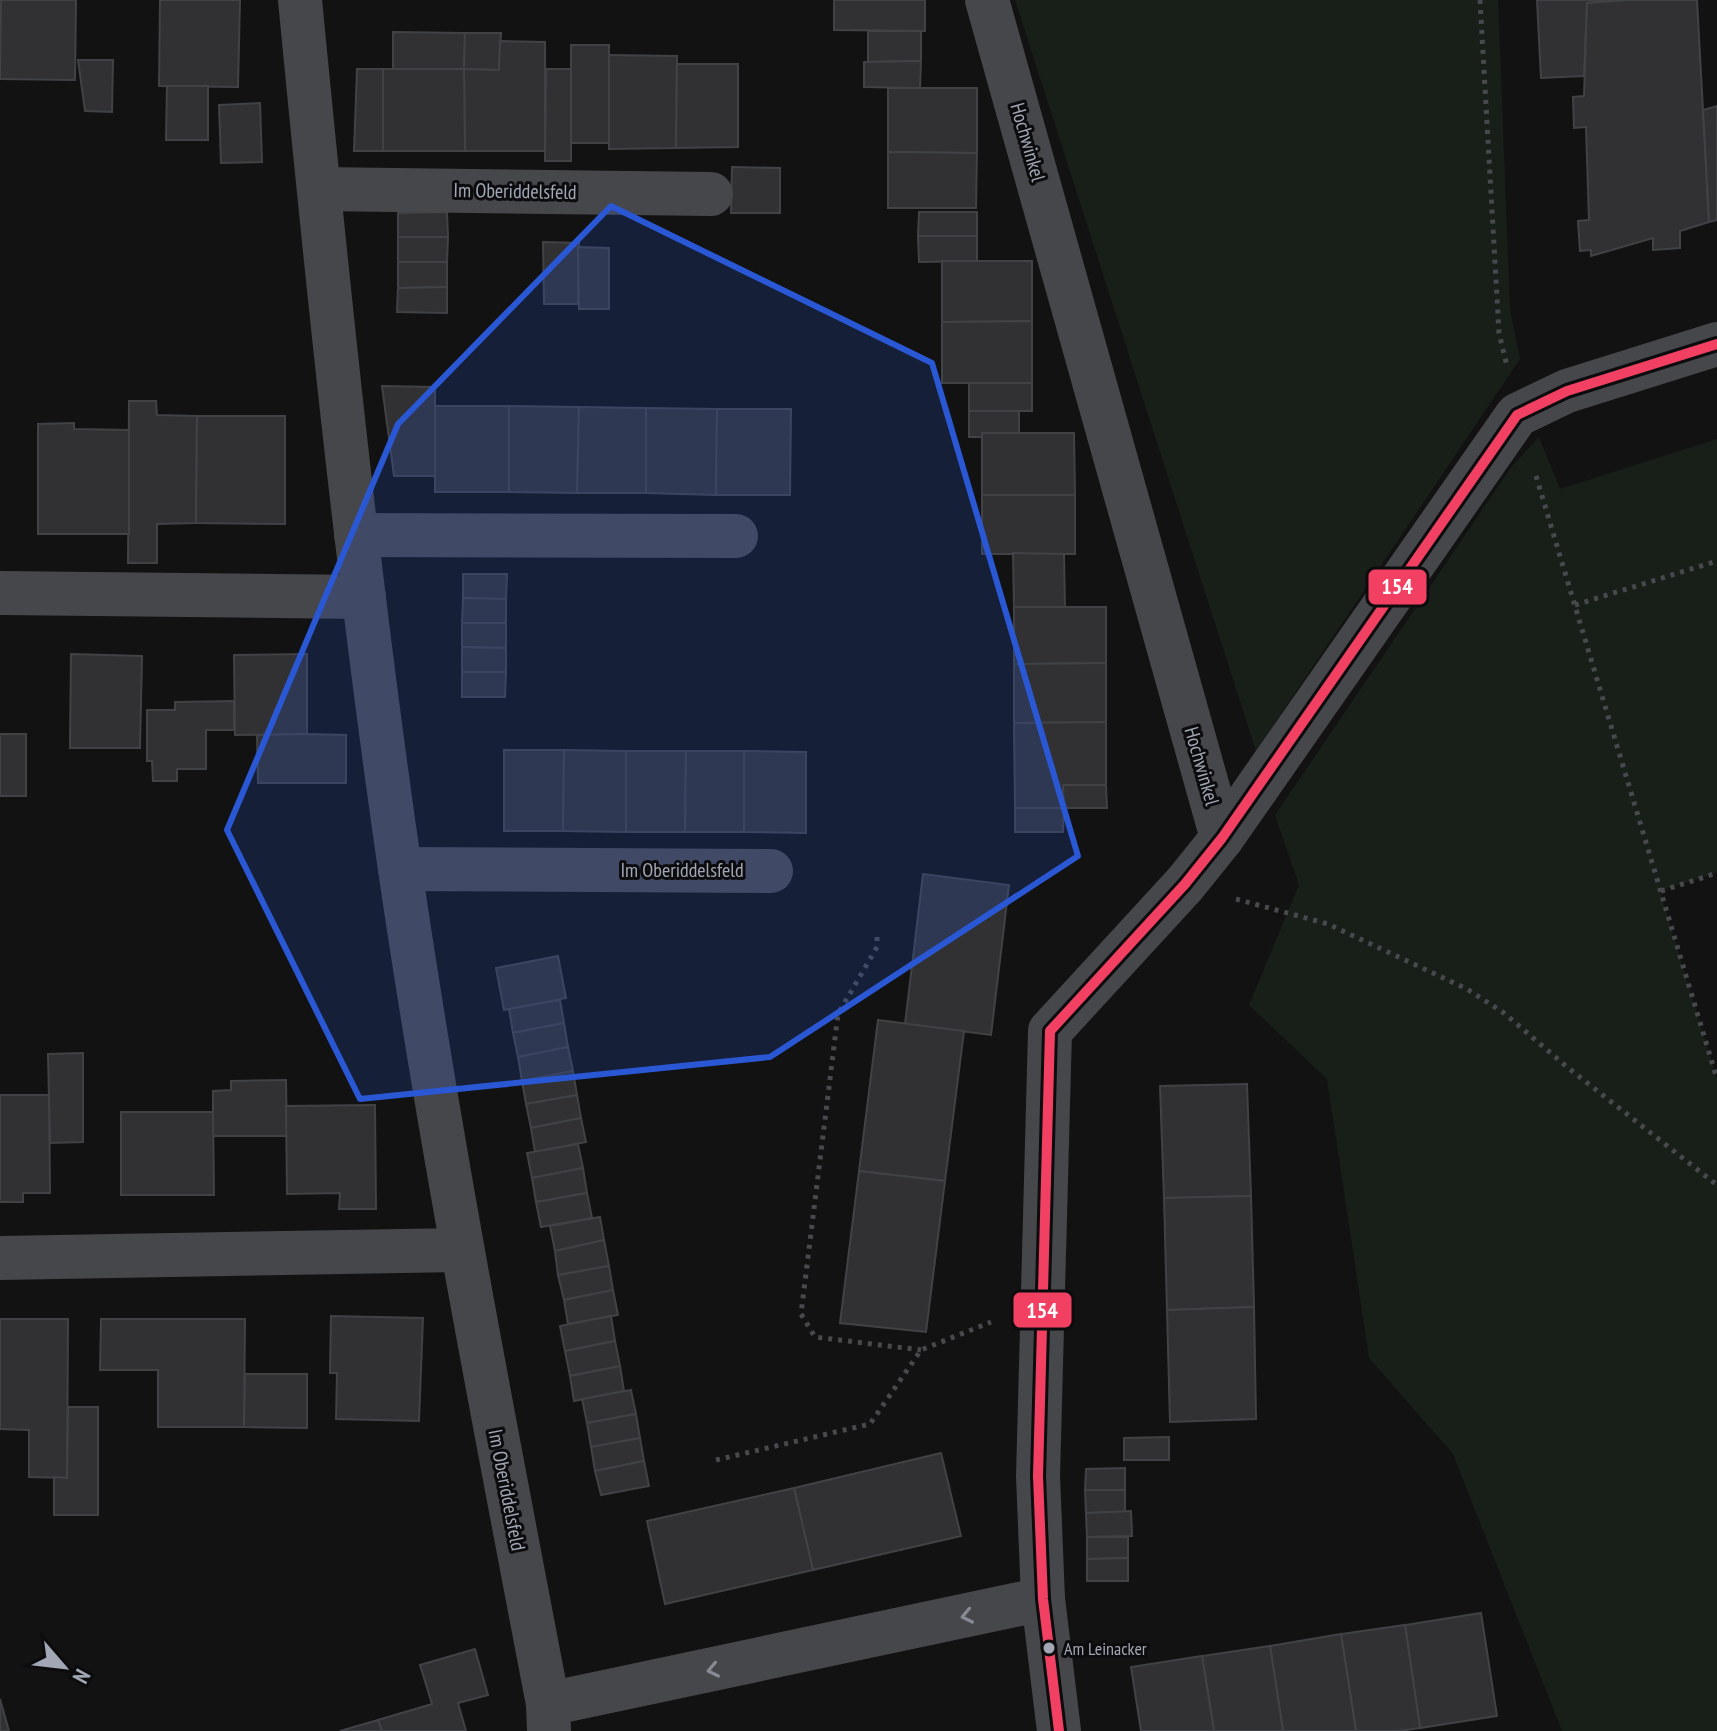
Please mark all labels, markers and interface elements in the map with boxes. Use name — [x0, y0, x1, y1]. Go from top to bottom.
street label: Hochwinkel — [1004, 100, 1052, 185]
street label: Im Oberiddelsfeld — [453, 177, 577, 205]
line badge: 154 — [1367, 568, 1428, 606]
text: 154 — [1381, 572, 1413, 600]
street label: Hochwinkel — [1178, 724, 1226, 809]
street label: Im Oberiddelsfeld — [620, 857, 744, 883]
line badge: 154 — [1012, 1291, 1073, 1329]
text: 154 — [1026, 1296, 1058, 1324]
street label: Im Oberiddelsfeld — [482, 1427, 532, 1553]
one-way arrow — [960, 1606, 974, 1623]
north arrow — [24, 1627, 104, 1707]
place label: Am Leinacker — [1064, 1637, 1147, 1660]
marker: Am Leinacker — [1041, 1640, 1057, 1656]
one-way arrow — [706, 1660, 719, 1677]
text: N — [67, 1665, 97, 1688]

